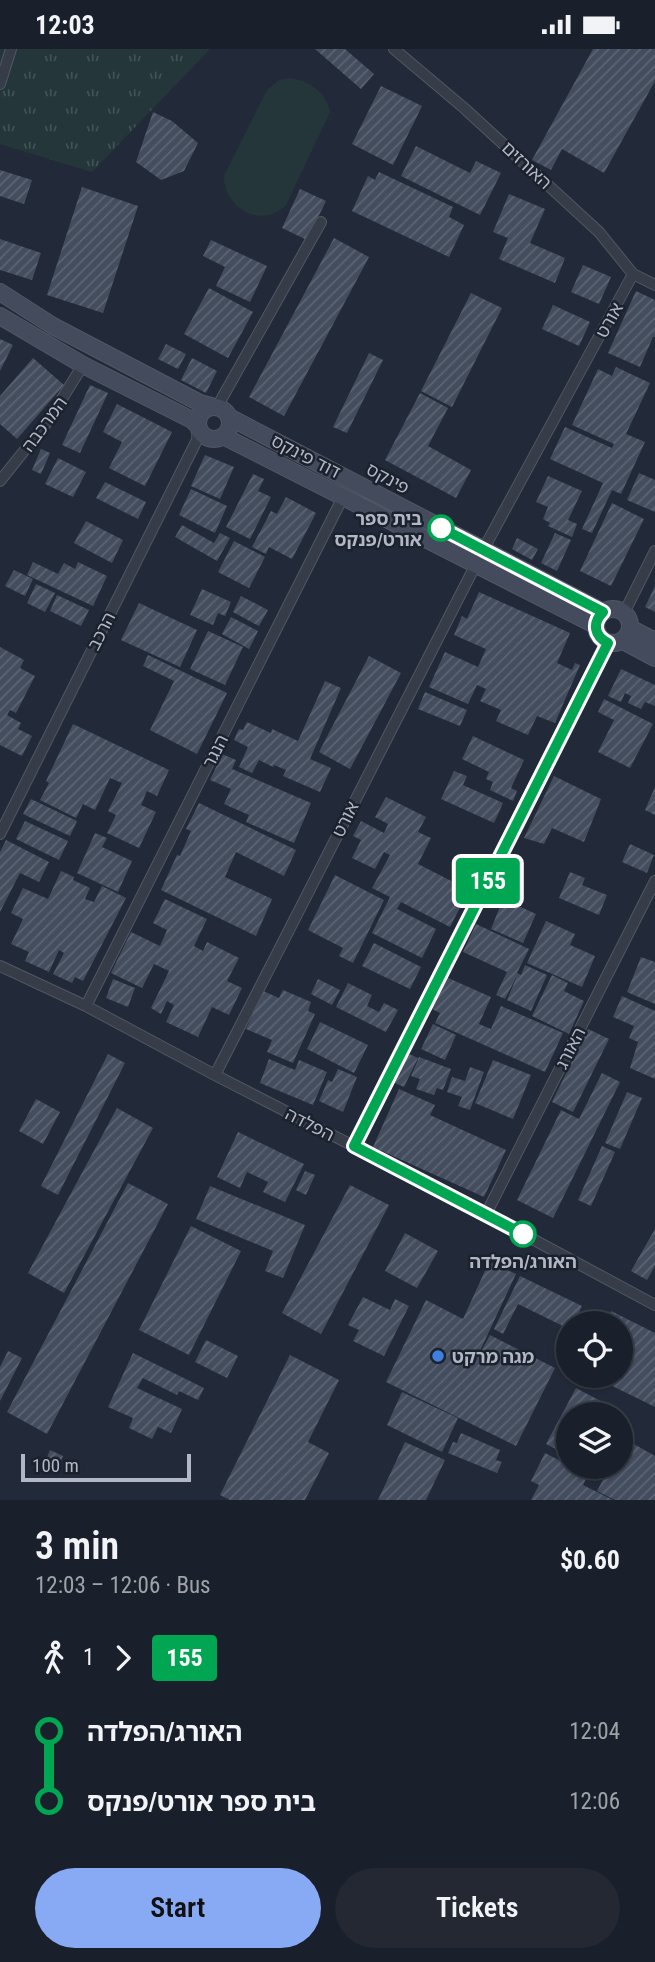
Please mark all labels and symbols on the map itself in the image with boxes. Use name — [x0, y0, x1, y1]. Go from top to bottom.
street label: האורזים — [498, 137, 556, 193]
street label: אורט — [591, 299, 627, 341]
street label: המרכבה — [17, 392, 71, 456]
street label: דוד פינקס — [268, 430, 344, 482]
street label: פינקס — [363, 458, 413, 498]
place label: בית ספר אורט/פנקס — [334, 508, 422, 550]
marker: בית ספר אורט/פנקס — [428, 515, 454, 541]
street label: הרכב — [83, 608, 119, 654]
street label: הנגר — [198, 731, 232, 771]
street label: אורט — [327, 798, 363, 840]
line badge: 155 — [448, 858, 528, 904]
street label: האורג — [551, 1024, 589, 1072]
street label: הפלדה — [282, 1103, 338, 1145]
marker: האורג/הפלדה — [510, 1221, 536, 1247]
place label: האורג/הפלדה — [469, 1251, 577, 1272]
place label: מגה מרקט — [452, 1346, 534, 1367]
marker: מגה מרקט — [430, 1348, 446, 1364]
scale bar — [21, 1451, 191, 1483]

